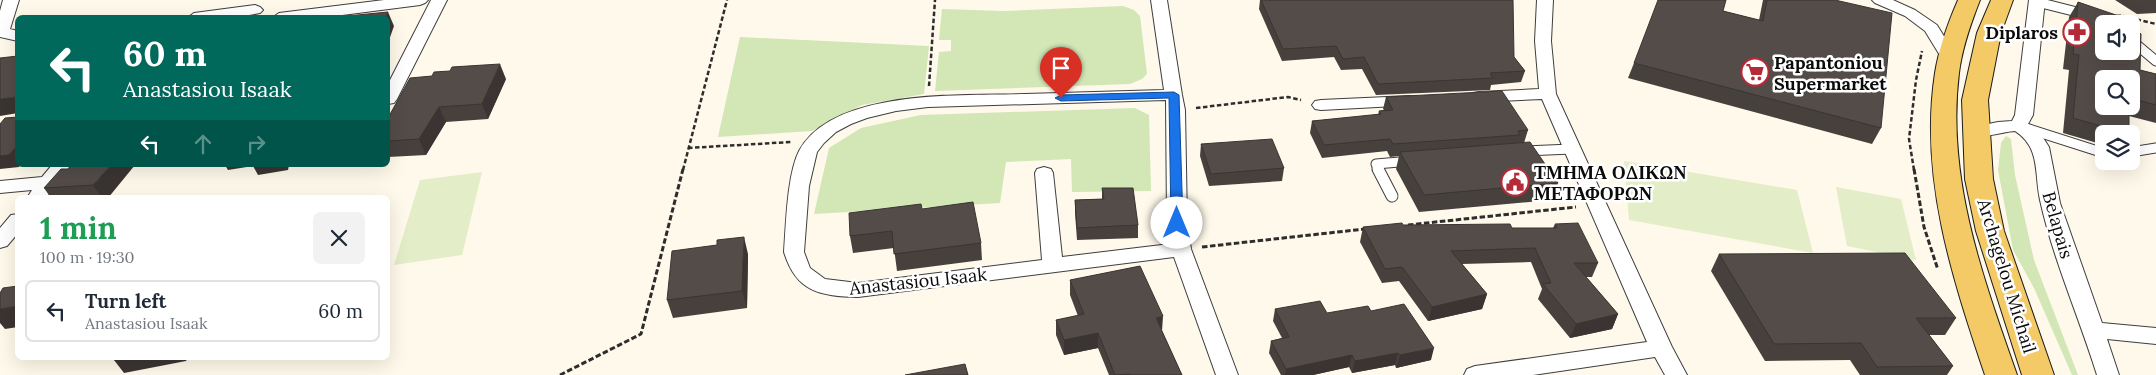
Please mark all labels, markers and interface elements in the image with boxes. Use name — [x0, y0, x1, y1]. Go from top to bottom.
map controls — [2095, 15, 2140, 170]
button: sound — [2095, 15, 2140, 60]
pharmacy icon: Diplaros — [2062, 17, 2092, 47]
place label: Diplaros — [1985, 21, 2058, 44]
text: 60 m — [123, 31, 207, 76]
icon: left — [40, 35, 105, 100]
pin — [1040, 47, 1082, 98]
place label: Papantoniou Supermarket — [1774, 51, 1887, 95]
icon: arrive — [1047, 54, 1075, 82]
supermarket icon: Papantoniou Supermarket — [1740, 57, 1770, 87]
button: search — [2095, 70, 2140, 115]
text: Anastasiou Isaak — [123, 75, 292, 103]
button: layers — [2095, 125, 2140, 170]
icon: left — [136, 130, 164, 158]
icon: ahead — [189, 130, 217, 158]
icon: right — [242, 130, 270, 158]
place label: ΤΜΗΜΑ ΟΔΙΚΩΝ ΜΕΤΑΦΟΡΩΝ — [1534, 161, 1686, 205]
public building icon: ΤΜΗΜΑ ΟΔΙΚΩΝ ΜΕΤΑΦΟΡΩΝ — [1500, 167, 1530, 197]
street label: Belapais — [2037, 189, 2079, 261]
street label: Archagelou Michail — [1972, 195, 2041, 356]
position arrow — [1150, 196, 1202, 248]
text: 1 min — [40, 209, 117, 247]
button: close — [313, 212, 365, 264]
text: 100 m · 19:30 — [40, 247, 135, 267]
street label: Anastasiou Isaak — [847, 262, 988, 300]
text: Turn left — [85, 289, 166, 313]
icon: left — [42, 297, 70, 325]
text: 60 m — [318, 299, 363, 323]
text: Anastasiou Isaak — [85, 313, 208, 333]

